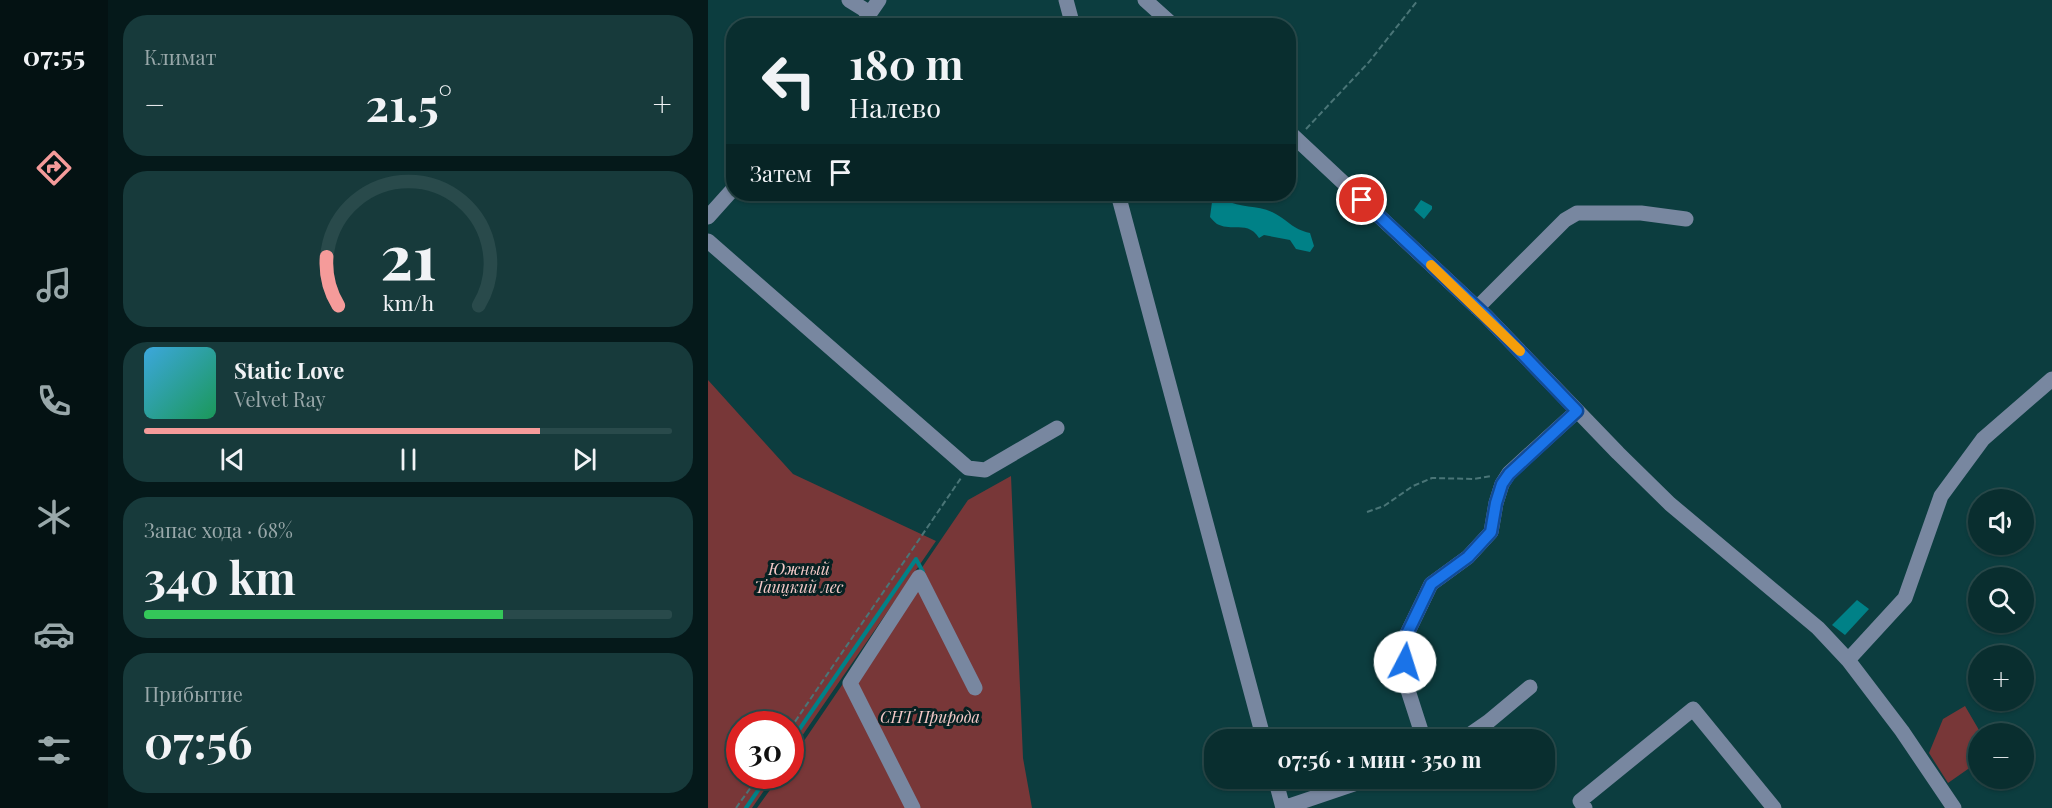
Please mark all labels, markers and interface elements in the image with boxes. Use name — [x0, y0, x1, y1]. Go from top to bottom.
text: 180 m — [849, 35, 964, 91]
text: 07:55 — [23, 37, 85, 73]
icon: left — [750, 42, 828, 120]
text: Климат — [144, 43, 217, 70]
text: 21.5° — [366, 73, 452, 133]
text: − — [144, 81, 165, 125]
text: + — [653, 81, 672, 125]
text: Налево — [849, 89, 941, 125]
icon: directions — [33, 147, 75, 189]
icon: arrive — [824, 156, 857, 189]
text: Затем — [750, 158, 812, 188]
pin — [1336, 174, 1387, 225]
icon: arrive — [1345, 183, 1378, 216]
text: 21 — [380, 212, 436, 296]
icon: music — [33, 264, 75, 306]
text: km/h — [382, 288, 434, 316]
text: Static Love — [234, 355, 344, 385]
icon: phone — [33, 380, 75, 422]
text: Velvet Ray — [234, 385, 326, 412]
icon: previous — [216, 443, 249, 476]
icon: pause — [392, 443, 425, 476]
icon: next — [568, 443, 601, 476]
map controls — [1968, 489, 2034, 789]
button: sound — [1968, 489, 2034, 555]
icon: climate — [33, 496, 75, 538]
text: Запас хода · 68% — [144, 516, 293, 543]
text: 340 km — [144, 546, 296, 606]
park label: Южный Таицкий лес — [755, 558, 844, 597]
button: search — [1968, 567, 2034, 633]
icon: car — [33, 613, 75, 655]
position arrow — [1373, 630, 1437, 694]
button: + — [1968, 645, 2034, 711]
text: Прибытие — [144, 680, 243, 707]
park label: СНТ Природа — [880, 706, 980, 727]
text: 07:56 — [144, 710, 252, 770]
speed limit sign: 30 — [726, 711, 804, 789]
button: − — [1968, 723, 2034, 789]
icon: filters — [33, 729, 75, 771]
text: 07:56 · 1 мин · 350 m — [1278, 744, 1481, 774]

